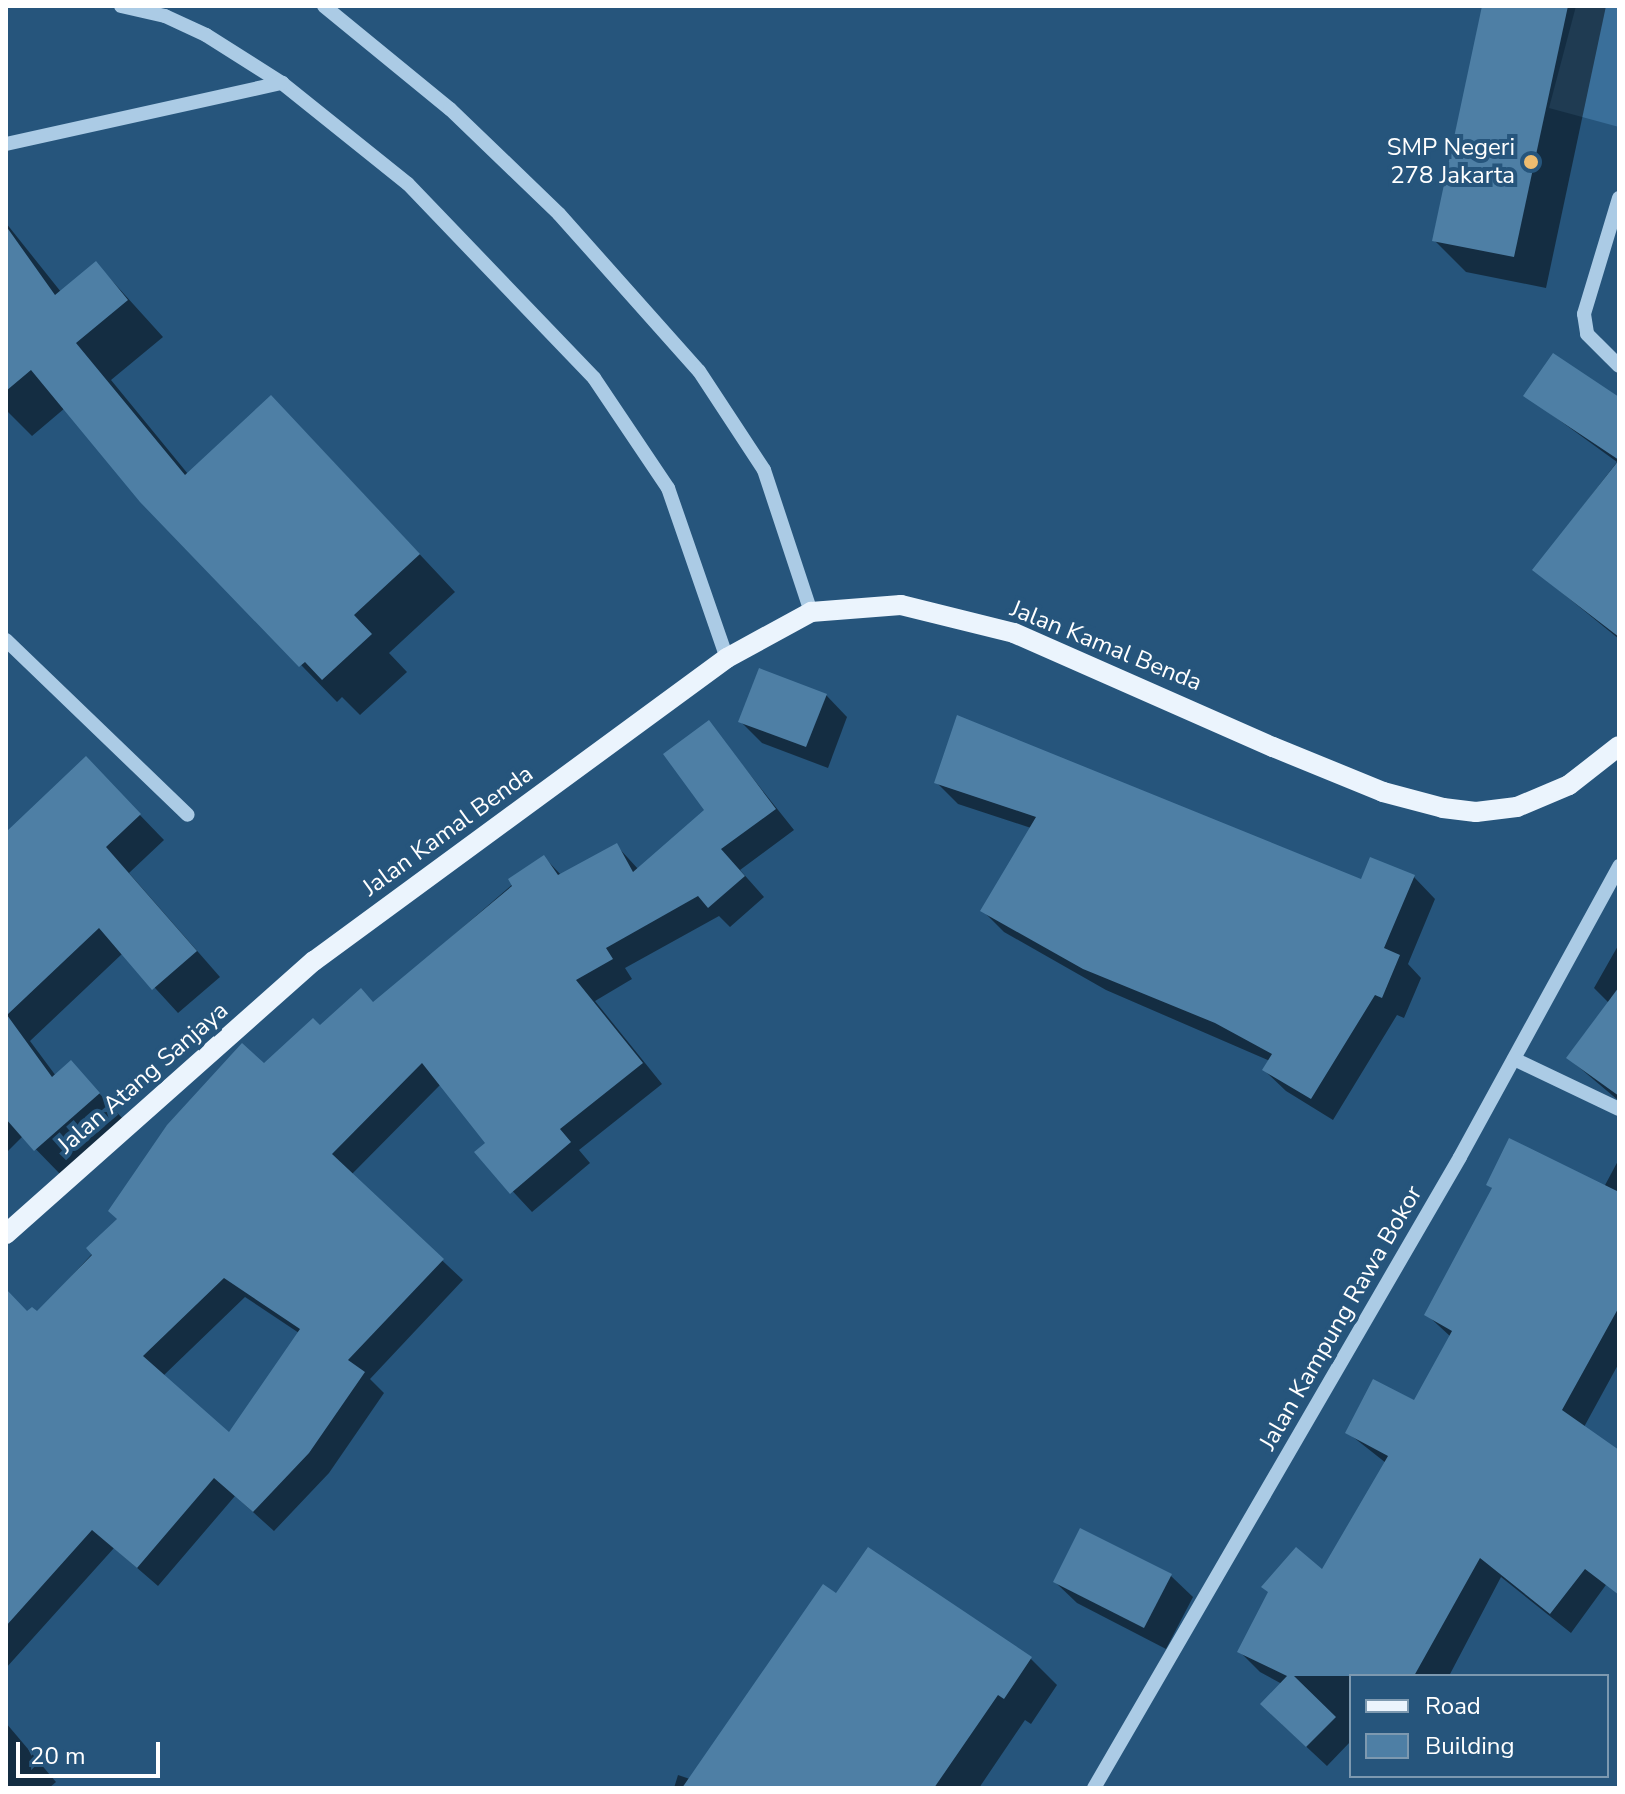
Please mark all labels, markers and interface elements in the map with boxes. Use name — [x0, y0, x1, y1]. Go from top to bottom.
place label: SMP Negeri 278 Jakarta — [1387, 134, 1515, 190]
marker: SMP Negeri 278 Jakarta — [1522, 153, 1540, 171]
street label: Jalan Kamal Benda — [1006, 594, 1206, 698]
street label: Jalan Kamal Benda — [357, 759, 539, 903]
street label: Jalan Atang Sanjaya — [52, 996, 234, 1160]
street label: Jalan Kampung Rawa Bokor — [1253, 1181, 1429, 1455]
legend — [1349, 1674, 1609, 1778]
text: Road — [1425, 1690, 1481, 1722]
scale bar — [20, 1726, 164, 1776]
text: Building — [1425, 1730, 1515, 1762]
text: 20 m — [30, 1740, 86, 1772]

